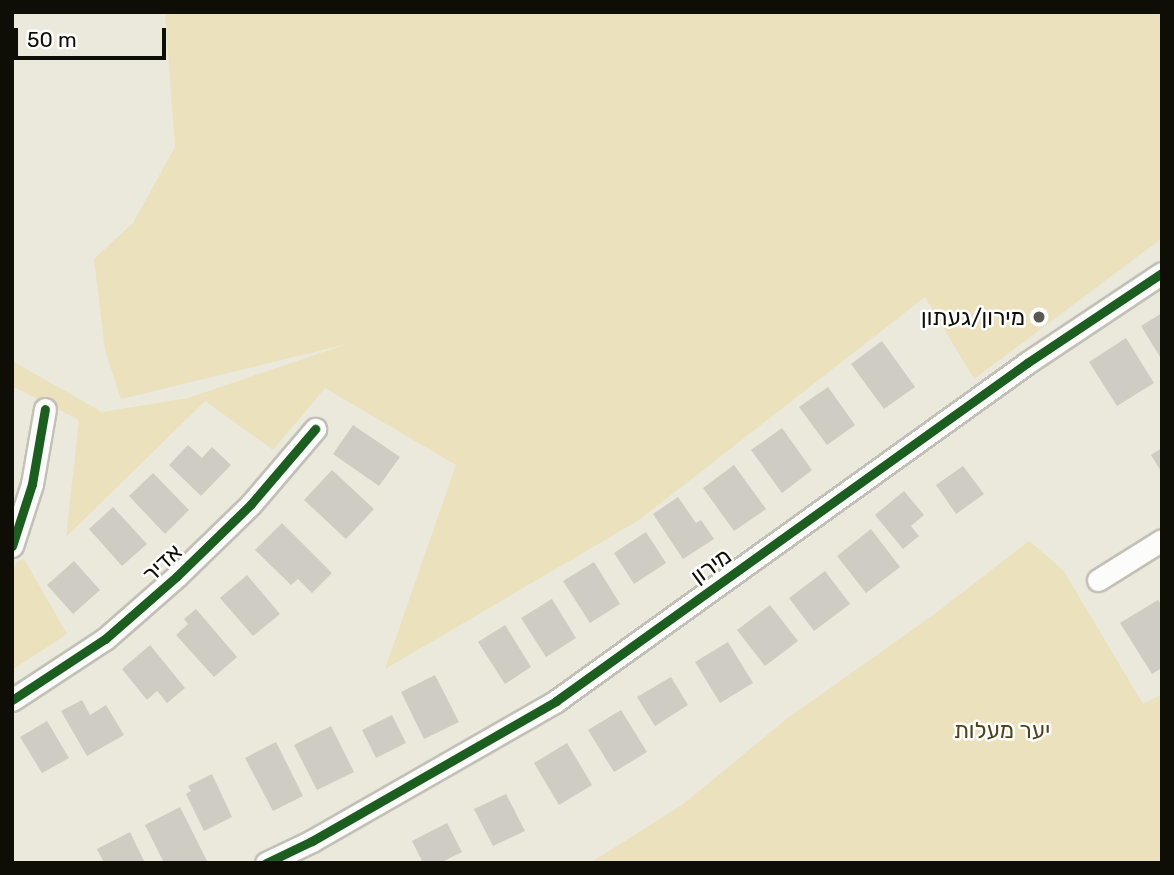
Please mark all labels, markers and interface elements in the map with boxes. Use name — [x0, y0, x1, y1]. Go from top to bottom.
scale bar — [18, 14, 170, 58]
text: 50 m — [27, 27, 77, 52]
place label: מירון/געתון — [921, 303, 1025, 331]
marker: מירון/געתון — [1031, 309, 1047, 325]
street label: אדיר — [136, 538, 188, 588]
street label: מירון — [685, 542, 737, 590]
park label: יער מעלות — [953, 716, 1051, 744]

